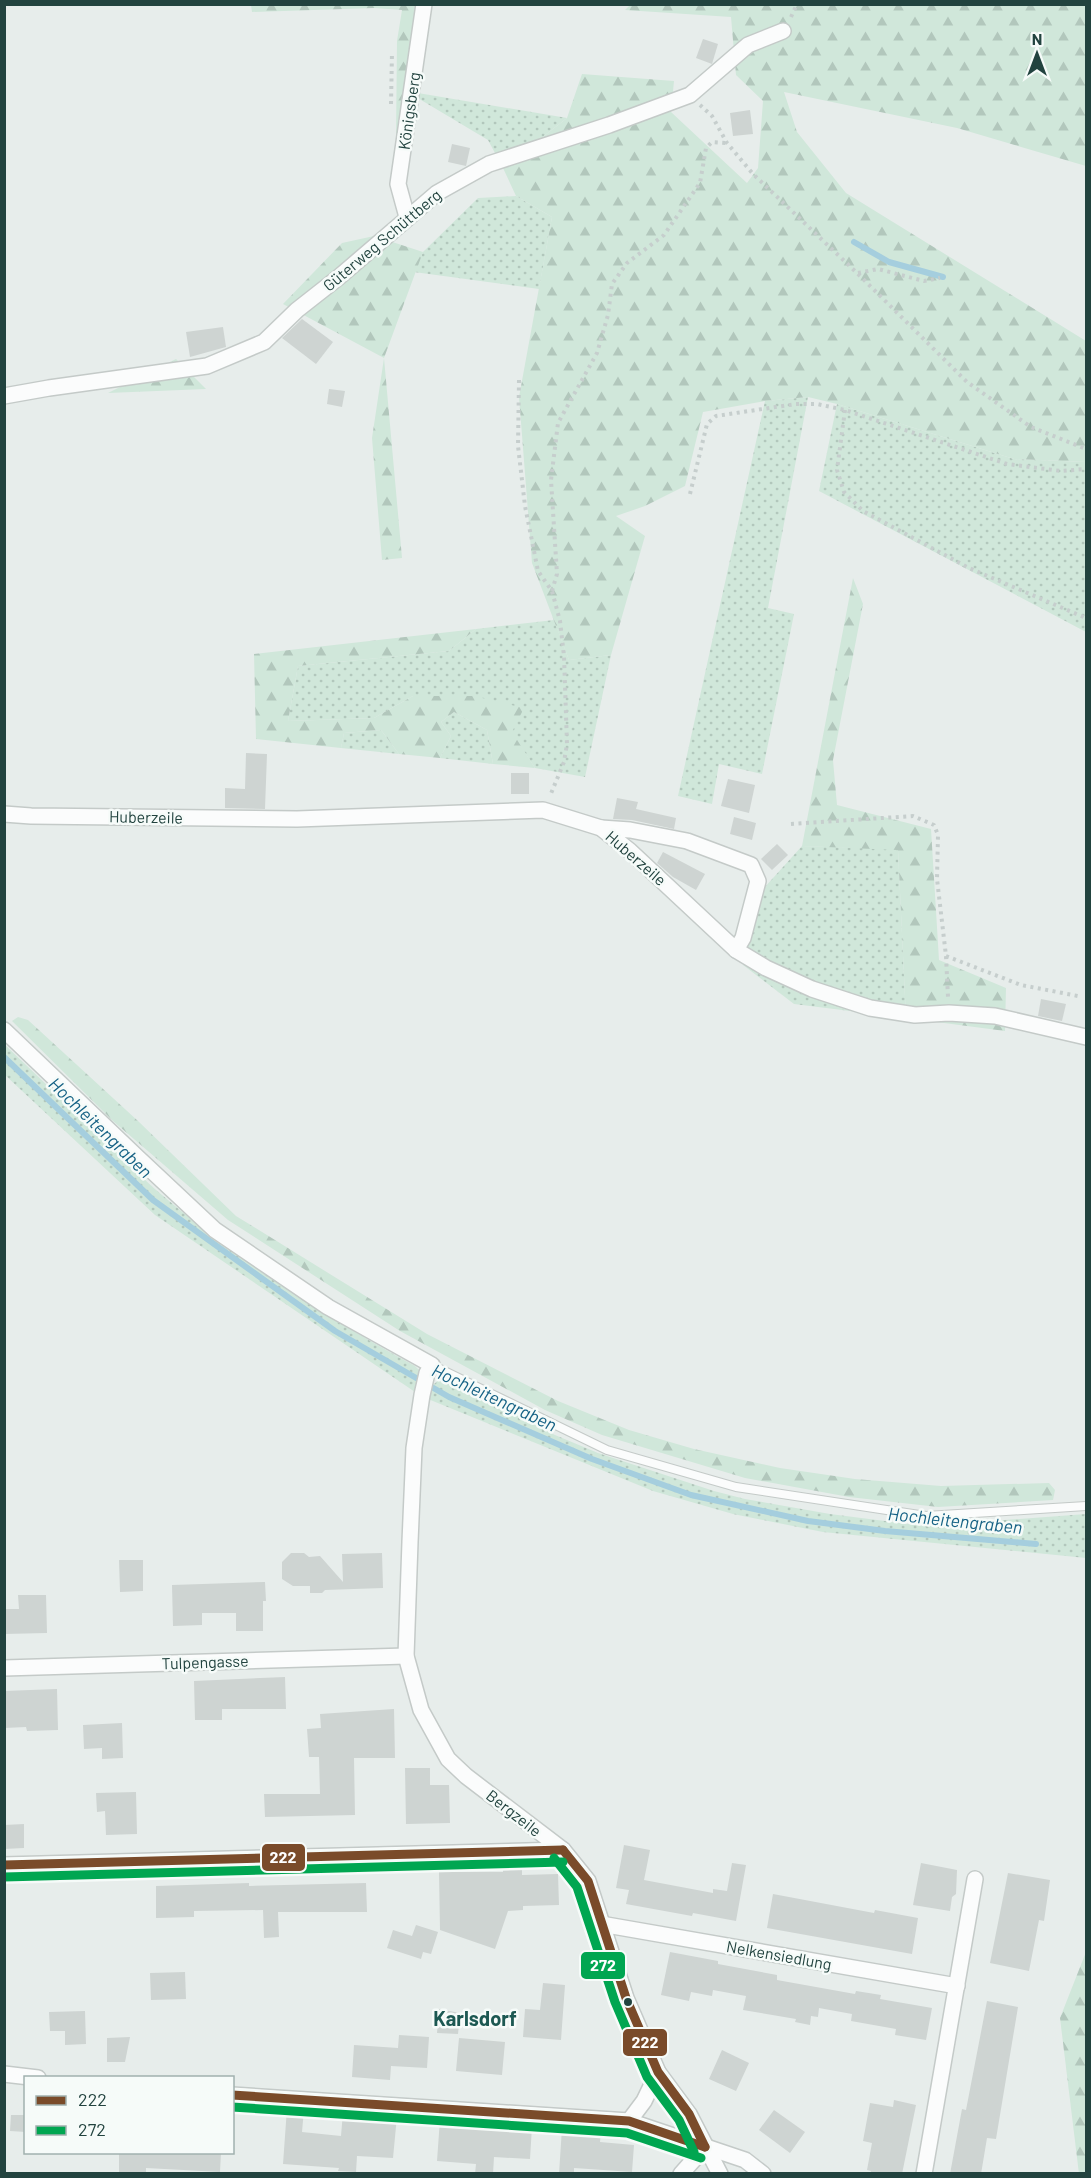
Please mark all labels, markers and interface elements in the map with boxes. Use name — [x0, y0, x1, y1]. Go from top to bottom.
north arrow — [1007, 24, 1067, 84]
text: N — [1032, 29, 1042, 48]
street label: Königsberg — [394, 71, 423, 151]
street label: Güterweg Schüttberg — [319, 185, 445, 295]
street label: Huberzeile — [109, 806, 183, 827]
street label: Huberzeile — [602, 826, 670, 889]
water label: Hochleitengraben — [44, 1072, 157, 1182]
water label: Hochleitengraben — [429, 1359, 560, 1436]
water label: Hochleitengraben — [887, 1502, 1023, 1538]
street label: Tulpengasse — [161, 1650, 249, 1673]
street label: Bergzeile — [483, 1785, 546, 1840]
line badge: 222 — [261, 1843, 306, 1872]
text: 222 — [270, 1847, 296, 1866]
street label: Nelkensiedlung — [725, 1936, 833, 1973]
line badge: 272 — [580, 1951, 626, 1980]
text: 272 — [590, 1955, 616, 1974]
unlabelled marker — [622, 1996, 634, 2008]
district label: Karlsdorf — [433, 2006, 517, 2030]
line badge: 222 — [622, 2028, 668, 2057]
text: 222 — [632, 2032, 658, 2051]
legend — [24, 2076, 234, 2154]
text: 222 — [78, 2088, 107, 2110]
text: 272 — [78, 2118, 106, 2140]

